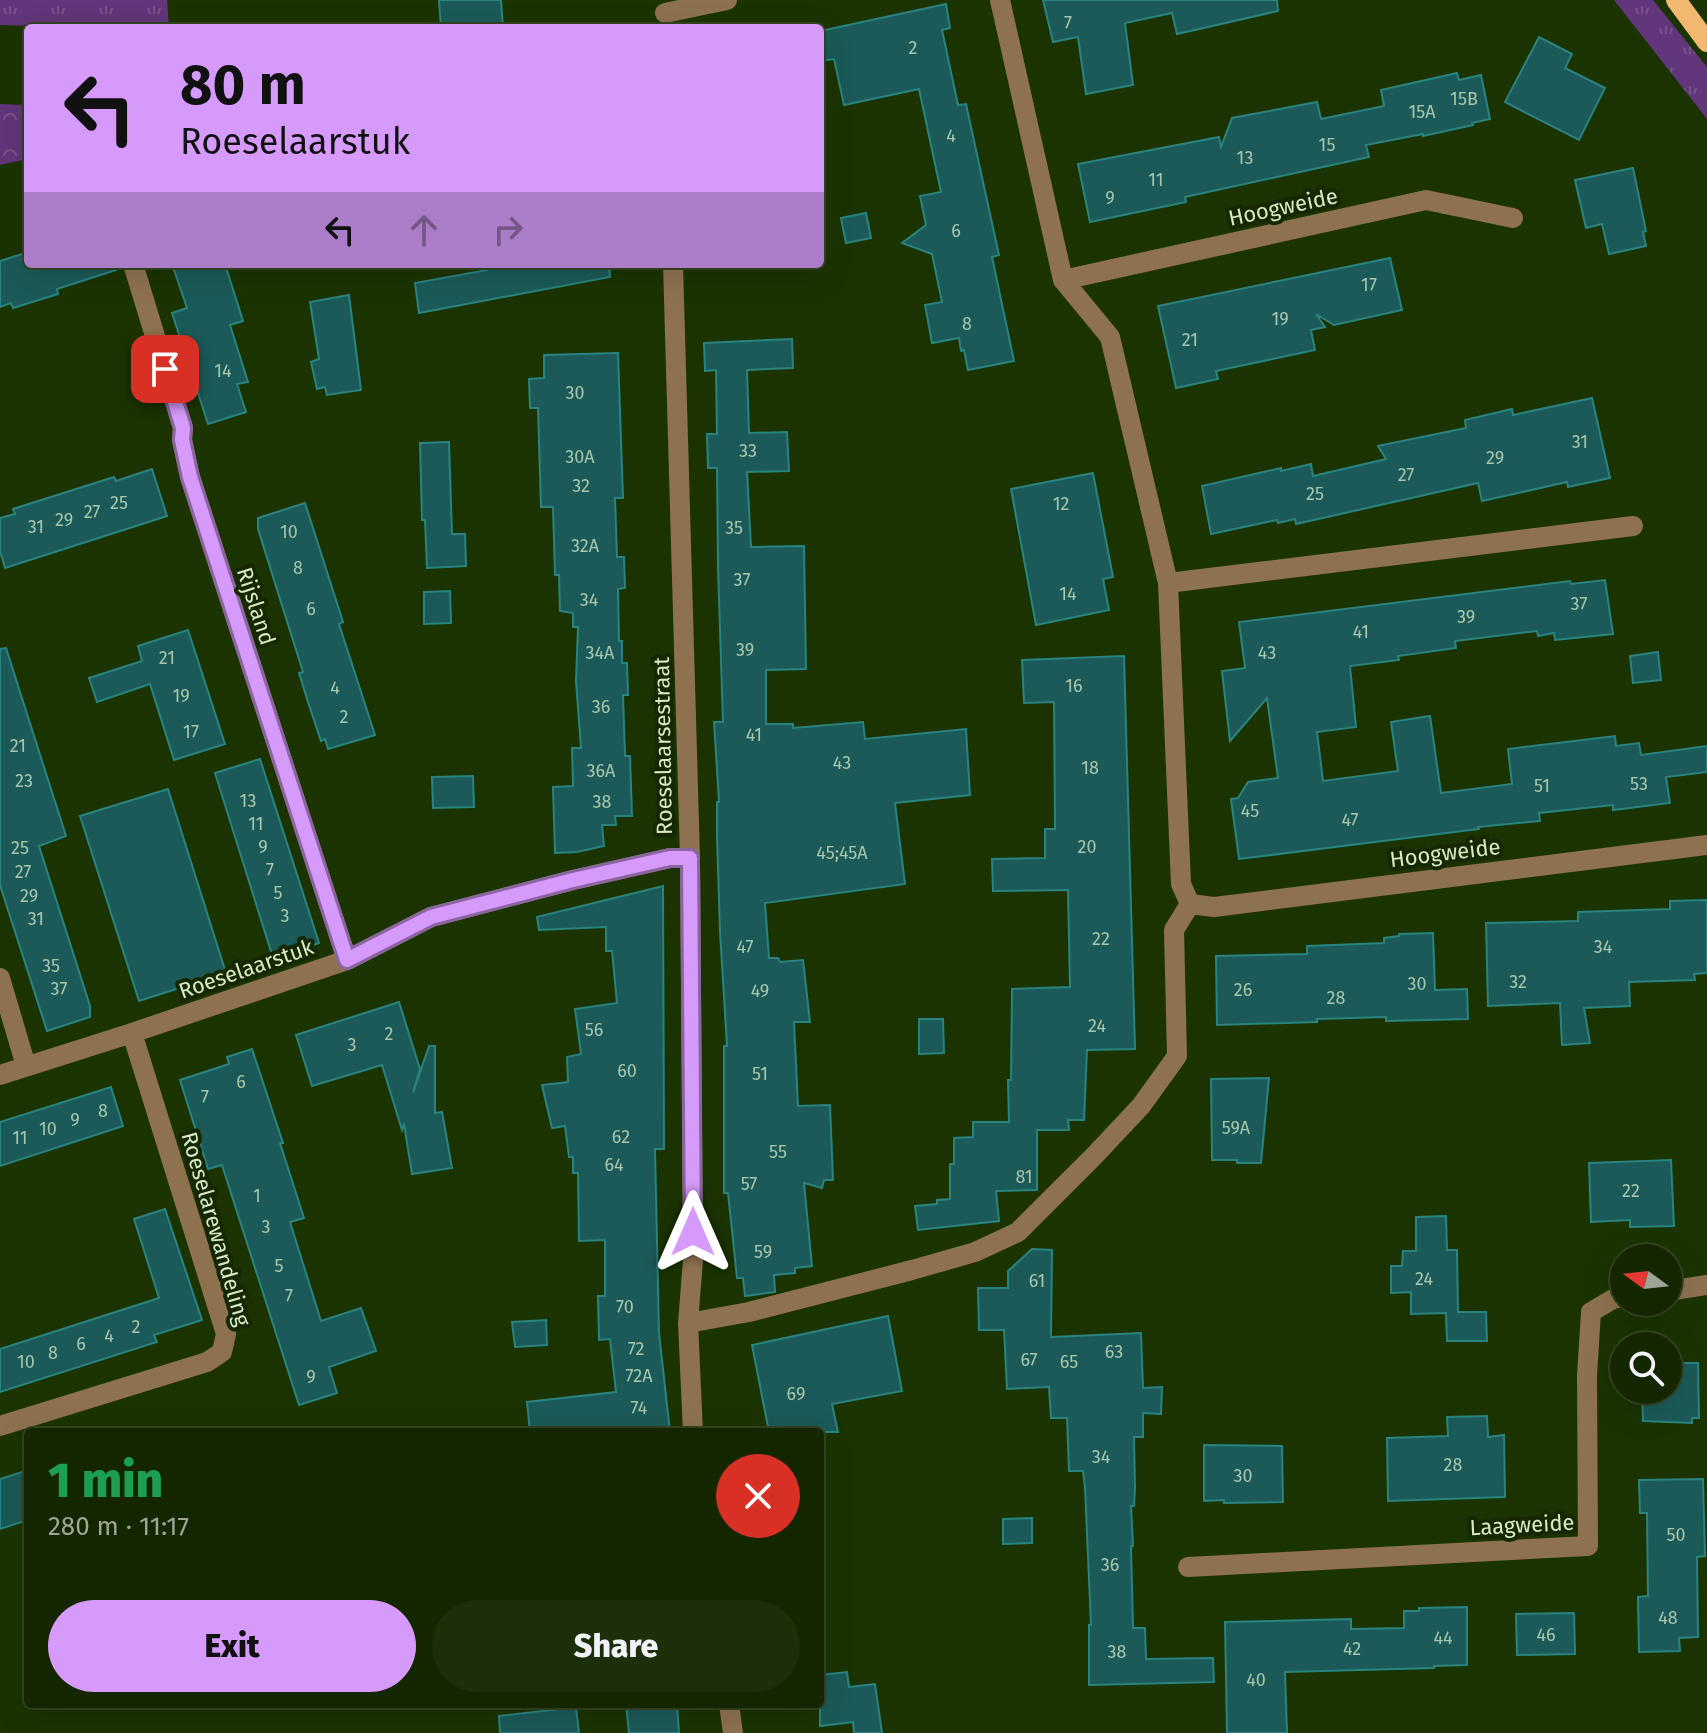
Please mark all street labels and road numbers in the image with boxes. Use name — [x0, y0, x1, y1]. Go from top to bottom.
street label: Hoogweide — [1226, 182, 1340, 232]
street label: Rijsland — [231, 564, 281, 648]
street label: Roeselaarsestraat — [648, 657, 678, 835]
street label: Hoogweide — [1388, 833, 1502, 873]
street label: Roeselaarstuk — [175, 933, 318, 1005]
street label: Roeselarewandeling — [175, 1129, 257, 1330]
street label: Laagweide — [1469, 1509, 1575, 1541]

